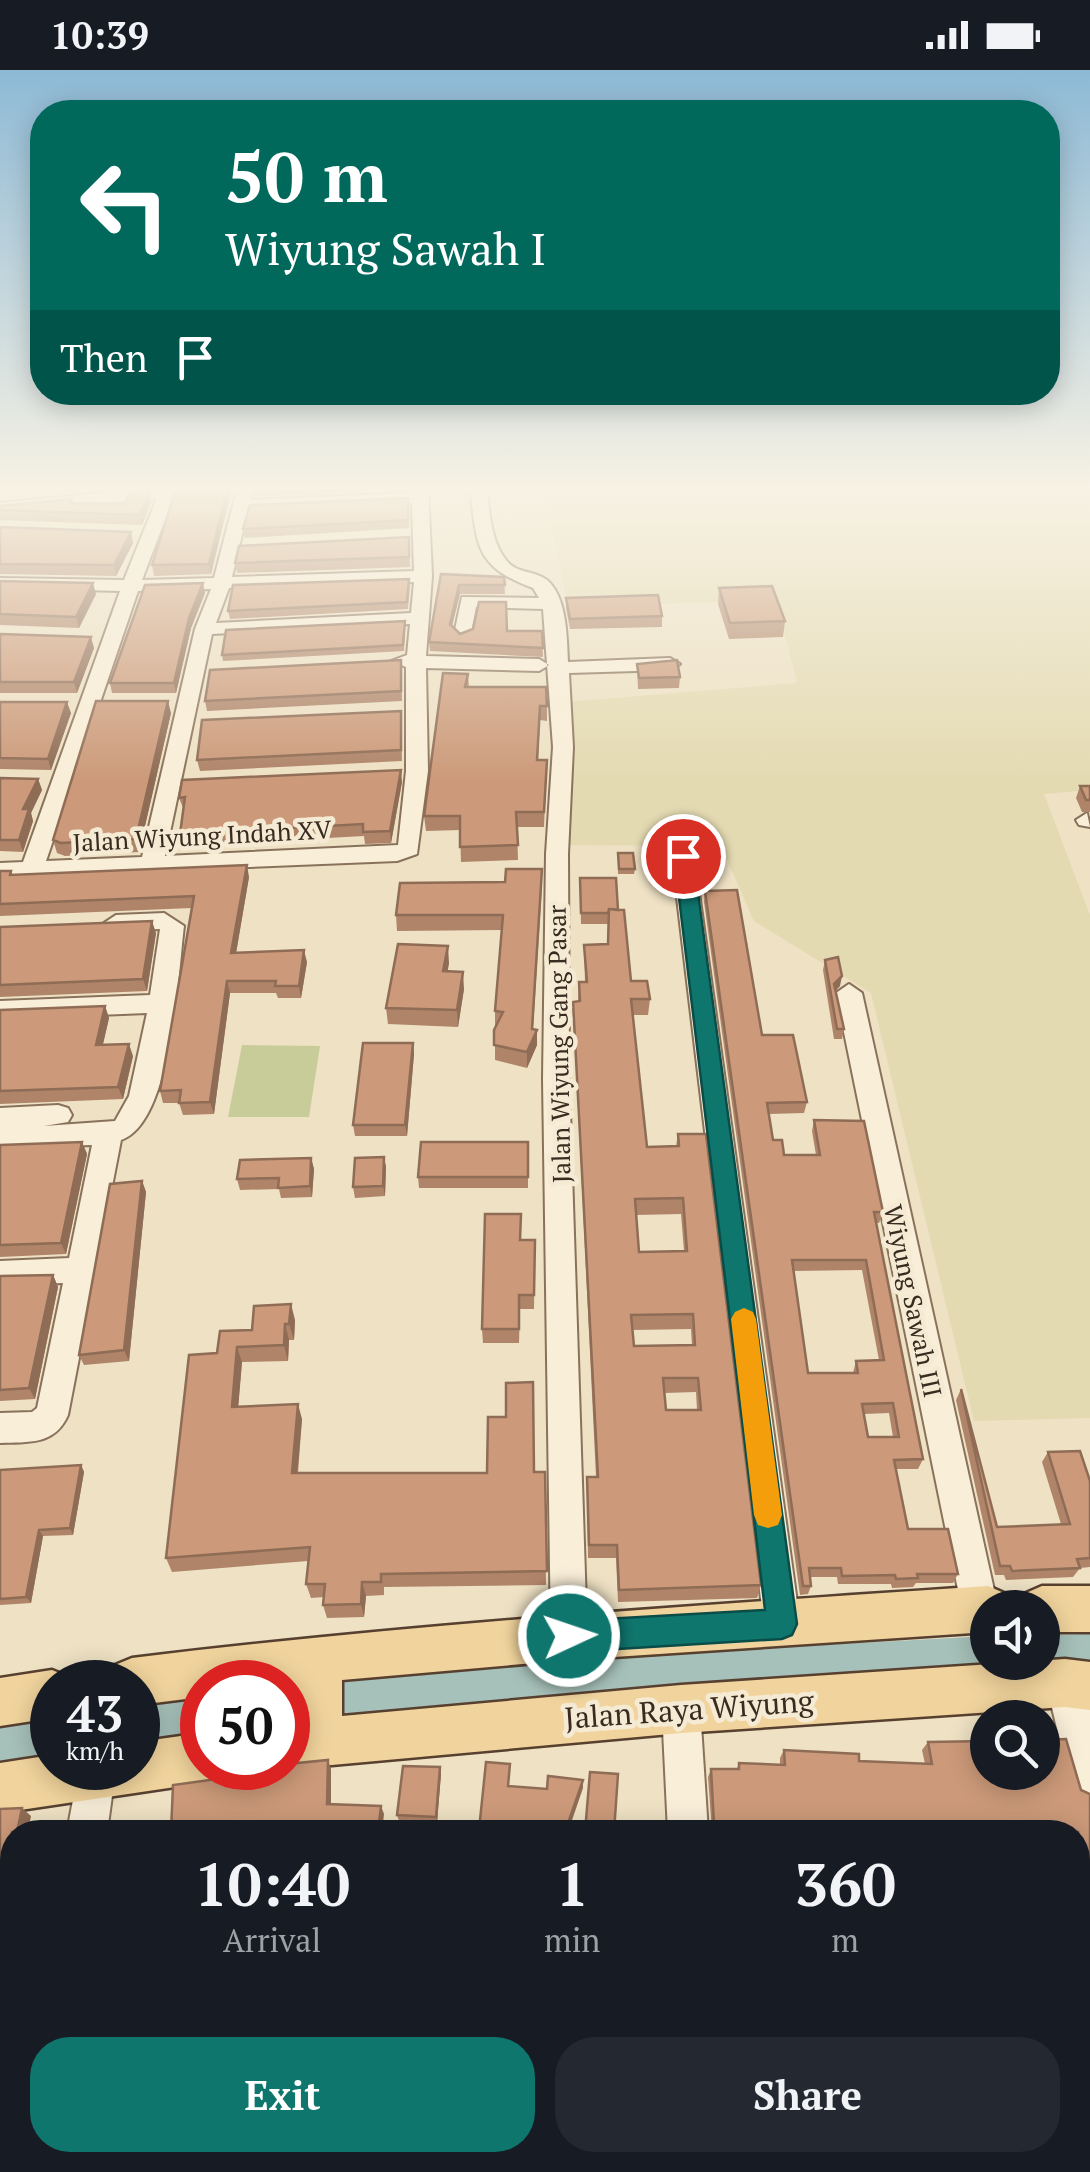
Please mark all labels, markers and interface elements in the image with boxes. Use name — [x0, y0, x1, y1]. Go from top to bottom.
text: 10:39 — [50, 10, 149, 60]
text: 50 m — [225, 129, 388, 222]
icon: left — [60, 140, 190, 270]
text: Wiyung Sawah I — [225, 218, 546, 278]
icon: arrive — [168, 330, 223, 385]
text: Then — [60, 333, 148, 383]
street label: Jalan Wiyung Indah XV — [72, 812, 333, 859]
pin — [641, 814, 726, 899]
icon: arrive — [656, 829, 711, 884]
street label: Jalan Wiyung Gang Pasar — [540, 904, 577, 1184]
street label: Wiyung Sawah III — [877, 1202, 950, 1400]
position arrow — [517, 1584, 621, 1688]
map controls — [970, 1590, 1060, 1790]
button: sound — [970, 1590, 1060, 1680]
speed limit sign: 50 — [180, 1660, 310, 1790]
text: 43 — [67, 1680, 123, 1746]
street label: Jalan Raya Wiyung — [563, 1680, 816, 1738]
button: search — [970, 1700, 1060, 1790]
text: km/h — [66, 1734, 124, 1767]
text: 10:40 — [194, 1844, 350, 1923]
text: 1 — [555, 1844, 589, 1923]
text: 360 — [794, 1844, 896, 1923]
text: Arrival — [223, 1919, 321, 1961]
text: min — [544, 1919, 600, 1961]
text: m — [831, 1919, 859, 1961]
button: Exit — [30, 2037, 535, 2152]
button: Share — [555, 2037, 1060, 2152]

